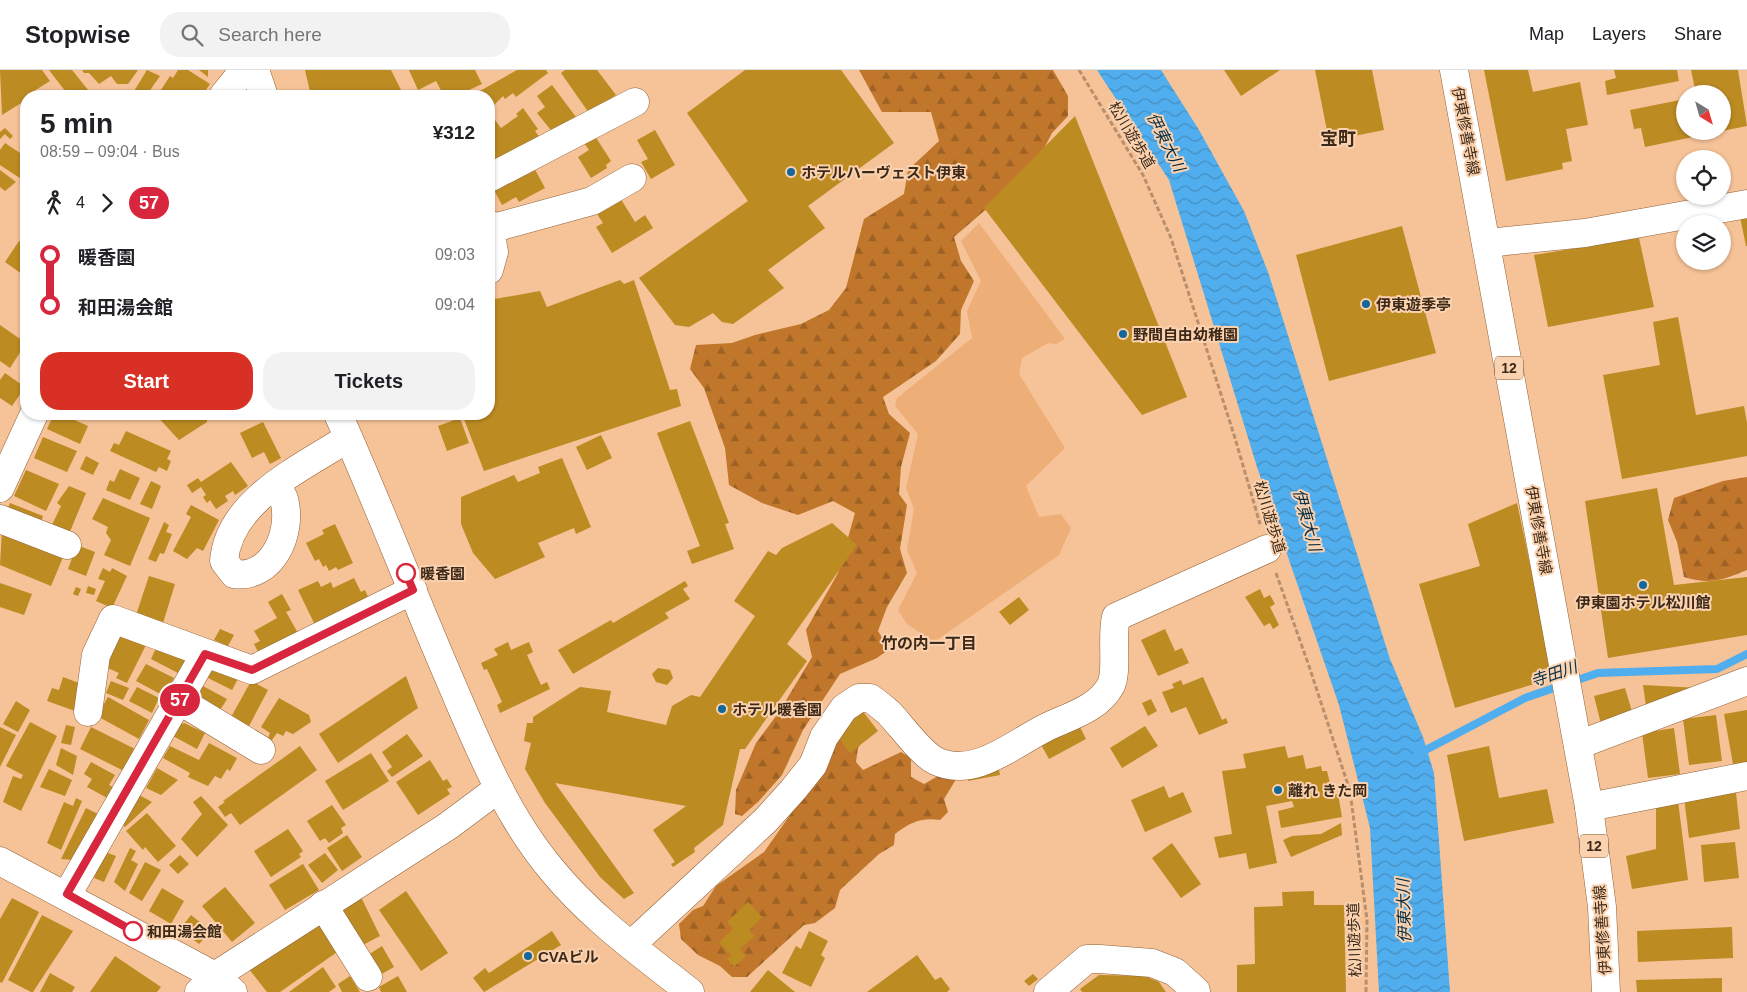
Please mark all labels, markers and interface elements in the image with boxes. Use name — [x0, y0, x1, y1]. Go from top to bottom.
search box — [160, 12, 510, 57]
text: Stopwise — [25, 21, 130, 48]
icon: search — [178, 21, 206, 49]
text: Search here — [218, 24, 322, 45]
text: Map — [1529, 24, 1564, 44]
text: Layers — [1592, 24, 1646, 44]
text: Share — [1674, 24, 1722, 44]
street label: 伊東修善寺線 — [1449, 85, 1483, 177]
north arrow — [1676, 85, 1731, 140]
map controls — [1676, 85, 1731, 270]
street label: 松川遊歩道 — [1105, 98, 1159, 172]
text: 5 min — [40, 108, 113, 139]
water label: 伊東大川 — [1144, 110, 1189, 176]
text: ¥312 — [433, 122, 475, 143]
district label: 宝町 — [1320, 129, 1356, 149]
text: 08:59 – 09:04 · Bus — [40, 143, 180, 160]
button: locate — [1676, 150, 1731, 205]
place label: ホテルハーヴェスト伊東 — [801, 164, 966, 181]
marker: ホテルハーヴェスト伊東 — [785, 166, 797, 178]
icon: walk — [40, 189, 68, 217]
icon: forward — [93, 189, 121, 217]
text: 57 — [139, 193, 159, 213]
text: 4 — [76, 194, 85, 211]
button: layers — [1676, 215, 1731, 270]
text: 09:03 — [435, 246, 475, 263]
text: 暖香園 — [78, 247, 135, 268]
text: 09:04 — [435, 296, 475, 313]
place label: 伊東遊季亭 — [1376, 296, 1451, 313]
text: 和田湯会館 — [78, 297, 173, 318]
marker: 伊東遊季亭 — [1360, 298, 1372, 310]
place label: 野間自由幼稚園 — [1133, 326, 1238, 343]
marker: 野間自由幼稚園 — [1117, 328, 1129, 340]
button: Start — [40, 352, 253, 410]
button: Tickets — [263, 352, 475, 410]
road number: 12 — [1495, 356, 1523, 380]
street label: 松川遊歩道 — [1251, 479, 1289, 555]
street label: 伊東修善寺線 — [1523, 484, 1555, 576]
water label: 伊東大川 — [1290, 487, 1325, 555]
marker: 暖香園 — [396, 563, 416, 583]
place label: 暖香園 — [420, 565, 465, 582]
marker: 伊東園ホテル松川館 — [1637, 579, 1649, 591]
place label: 伊東園ホテル松川館 — [1575, 594, 1711, 611]
district label: 竹の内一丁目 — [881, 635, 977, 652]
water label: 寺田川 — [1529, 658, 1581, 690]
line badge: 57 — [158, 684, 202, 716]
text: 57 — [170, 690, 190, 710]
place label: ホテル暖香園 — [732, 701, 822, 718]
marker: ホテル暖香園 — [716, 703, 728, 715]
place label: 離れ きた岡 — [1288, 782, 1367, 799]
marker: 離れ きた岡 — [1272, 784, 1284, 796]
road number: 12 — [1580, 834, 1608, 858]
water label: 伊東大川 — [1394, 877, 1414, 943]
street label: 伊東修善寺線 — [1590, 885, 1614, 975]
street label: 松川遊歩道 — [1344, 902, 1364, 978]
marker: 和田湯会館 — [123, 921, 143, 941]
place label: 和田湯会館 — [147, 923, 222, 940]
place label: CVAビル — [538, 948, 599, 965]
marker: CVAビル — [522, 950, 534, 962]

